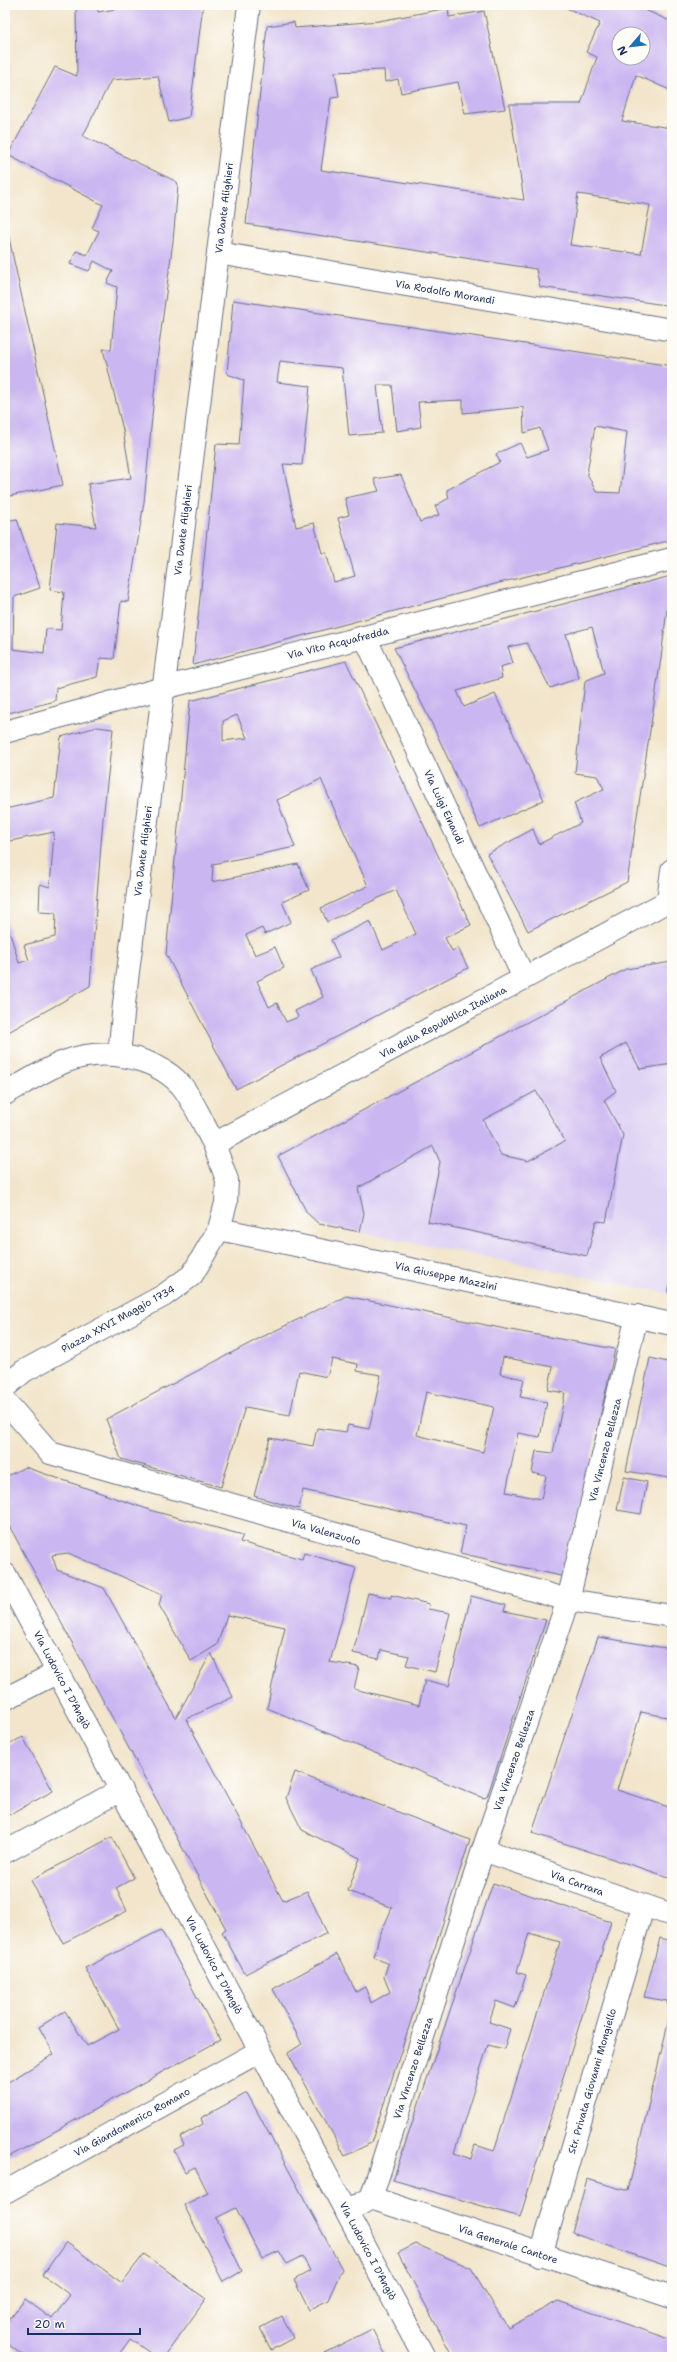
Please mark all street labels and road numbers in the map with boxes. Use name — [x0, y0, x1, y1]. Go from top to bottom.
street label: Via Dante Alighieri — [212, 162, 236, 254]
street label: Via Rodolfo Morandi — [394, 277, 496, 307]
street label: Via Dante Alighieri — [171, 484, 195, 576]
street label: Via Vito Acquafredda — [286, 624, 391, 662]
street label: Via Luigi Einaudi — [421, 768, 467, 846]
street label: Via Dante Alighieri — [131, 805, 155, 897]
street label: Via della Repubblica Italiana — [377, 983, 509, 1061]
street label: Via Giuseppe Mazzini — [394, 1259, 499, 1293]
street label: Piazza XXVI Maggio 1734 — [59, 1282, 177, 1356]
street label: Via Vincenzo Bellezza — [586, 1396, 624, 1503]
street label: Via Valenzuolo — [290, 1516, 362, 1548]
street label: Via Ludovico I D'Angiò — [31, 1629, 93, 1731]
street label: Via Vincenzo Bellezza — [490, 1707, 538, 1813]
street label: Via Carrara — [548, 1867, 606, 1899]
street label: Via Ludovico I D'Angiò — [183, 1914, 245, 2016]
street label: Str. Privata Giovanni Mongiello — [565, 2007, 619, 2155]
street label: Via Vincenzo Bellezza — [390, 2015, 436, 2121]
street label: Via Giandomenico Romano — [72, 2085, 192, 2159]
street label: Via Ludovico I D'Angiò — [337, 2200, 399, 2302]
street label: Via Generale Cantore — [457, 2222, 560, 2266]

